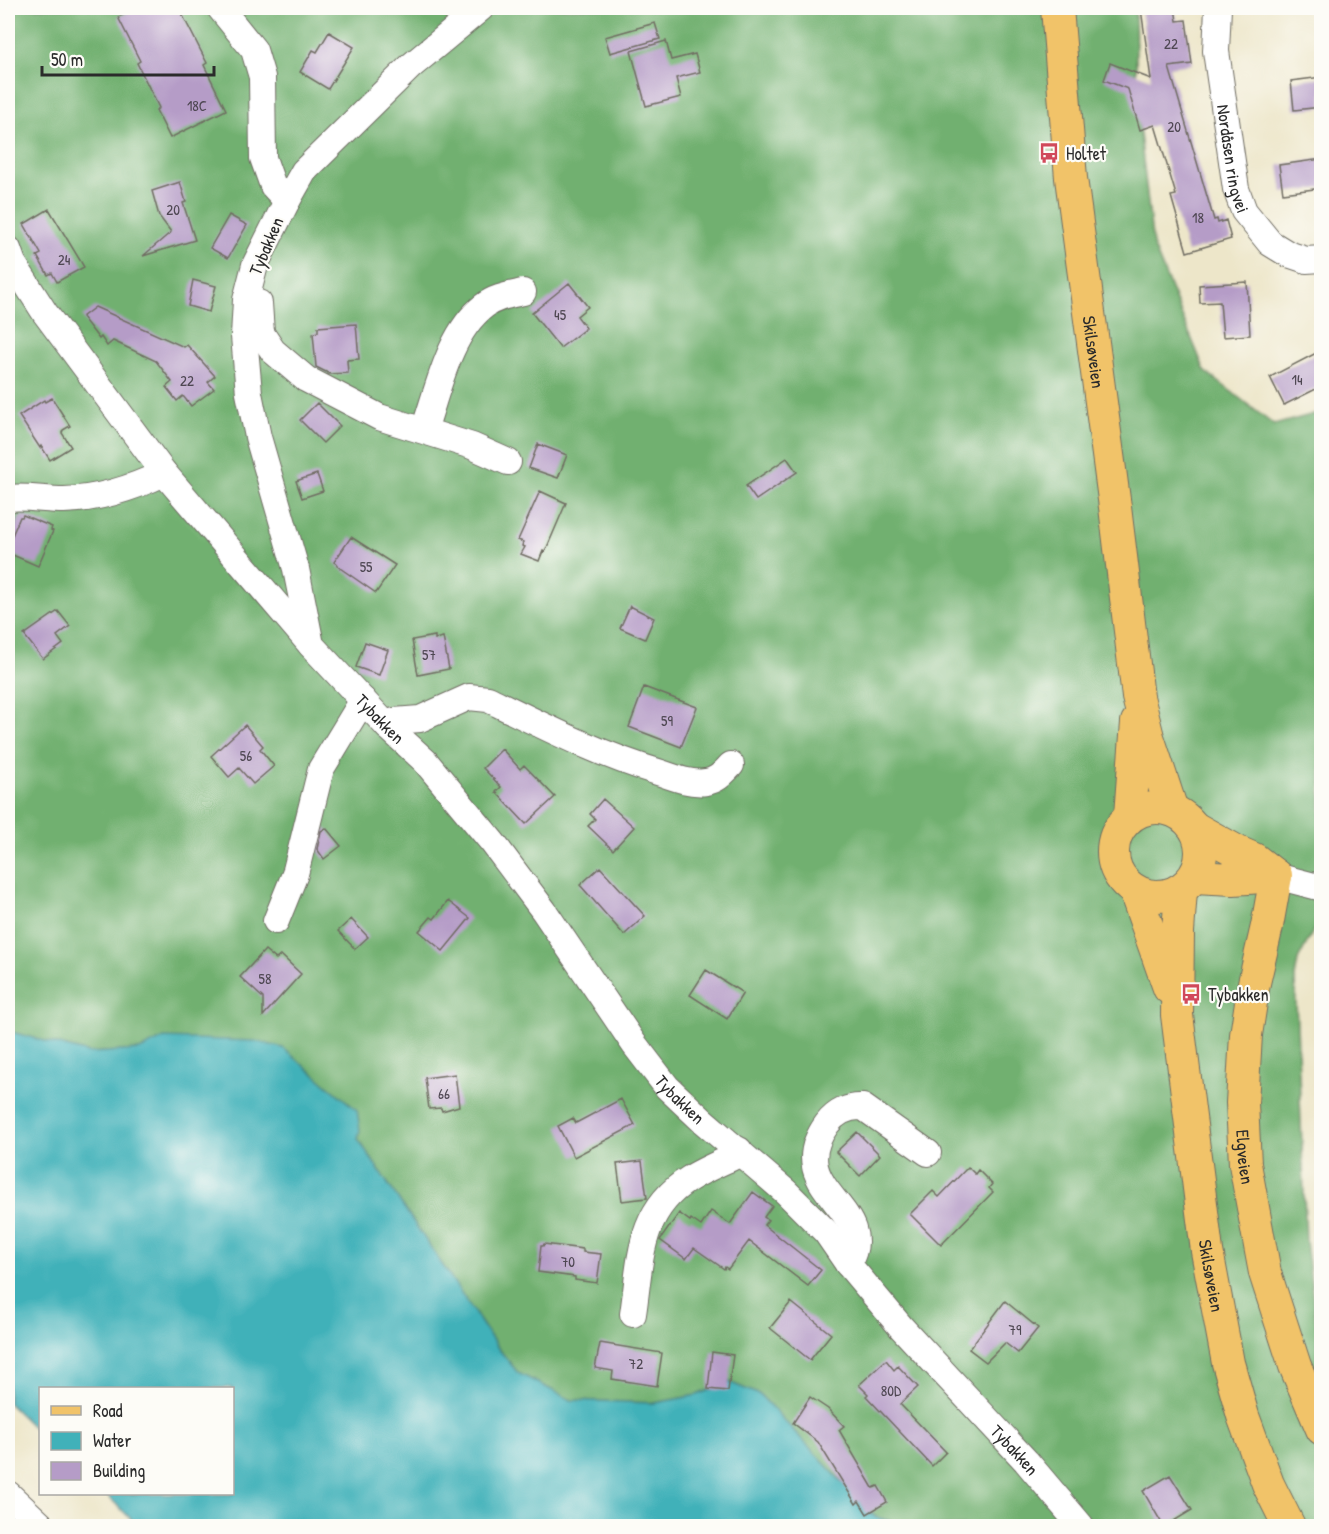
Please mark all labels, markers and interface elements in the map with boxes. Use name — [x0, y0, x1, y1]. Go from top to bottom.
house number: 22 — [1164, 33, 1178, 54]
scale bar — [42, 39, 214, 77]
text: 50 m — [51, 47, 83, 72]
house number: 18C — [187, 95, 207, 116]
street label: Nordåsen ringvei — [1211, 103, 1256, 216]
house number: 20 — [1167, 116, 1181, 137]
bus stop icon: Holtet — [1037, 141, 1061, 165]
place label: Holtet — [1066, 141, 1107, 166]
house number: 20 — [166, 199, 180, 220]
house number: 18 — [1192, 207, 1204, 228]
street label: Tybakken — [243, 213, 289, 279]
house number: 24 — [58, 249, 71, 270]
house number: 45 — [554, 304, 567, 325]
street label: Skilsøveien — [1077, 314, 1111, 390]
house number: 14 — [1291, 369, 1303, 390]
house number: 22 — [180, 370, 194, 391]
house number: 55 — [360, 556, 373, 577]
house number: 57 — [422, 644, 436, 665]
street label: Tybakken — [350, 688, 410, 749]
house number: 59 — [661, 710, 673, 731]
house number: 56 — [240, 745, 252, 766]
house number: 58 — [259, 968, 271, 989]
bus stop icon: Tybakken — [1179, 982, 1203, 1006]
place label: Tybakken — [1208, 982, 1269, 1007]
street label: Tybakken — [649, 1069, 711, 1129]
house number: 66 — [438, 1083, 450, 1104]
street label: Elgveien — [1231, 1129, 1261, 1186]
street label: Skilsøveien — [1193, 1238, 1231, 1314]
house number: 70 — [561, 1251, 575, 1272]
house number: 79 — [1009, 1319, 1022, 1340]
house number: 72 — [629, 1353, 643, 1374]
house number: 80D — [881, 1380, 902, 1401]
legend — [39, 1387, 234, 1495]
text: Road — [93, 1398, 123, 1423]
street label: Tybakken — [985, 1419, 1045, 1480]
text: Water — [93, 1428, 131, 1453]
text: Building — [93, 1458, 145, 1483]

